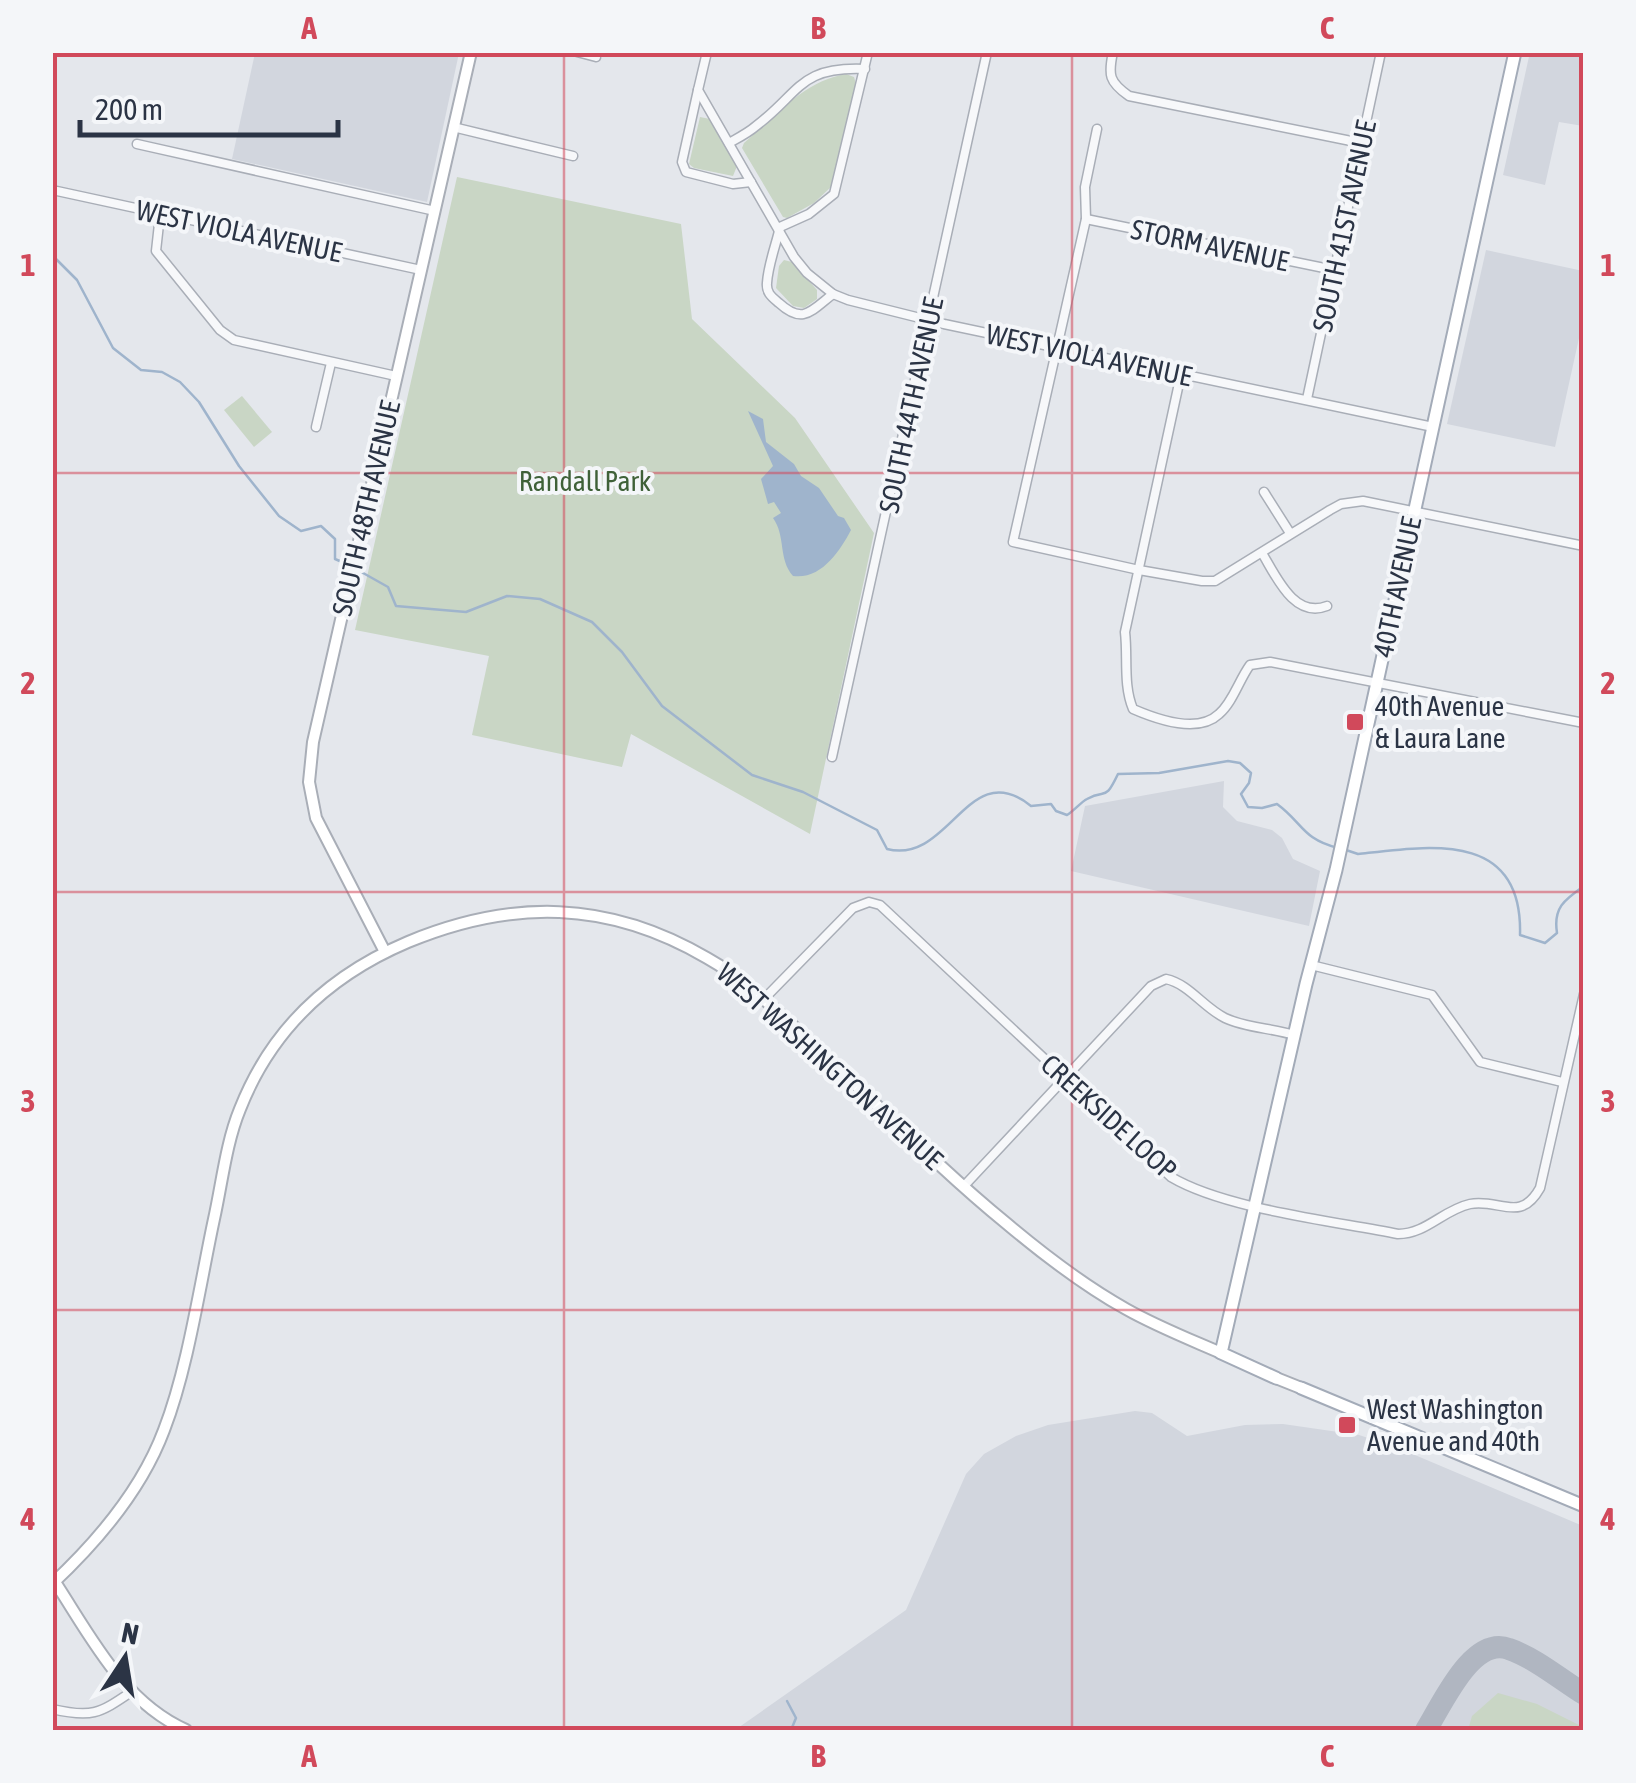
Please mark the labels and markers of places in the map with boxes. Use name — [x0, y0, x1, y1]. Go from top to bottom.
place label: 40th Avenue & Laura Lane — [1375, 690, 1505, 754]
marker: 40th Avenue & Laura Lane — [1344, 711, 1366, 733]
place label: West Washington Avenue and 40th — [1367, 1393, 1544, 1457]
marker: West Washington Avenue and 40th — [1336, 1414, 1358, 1436]

